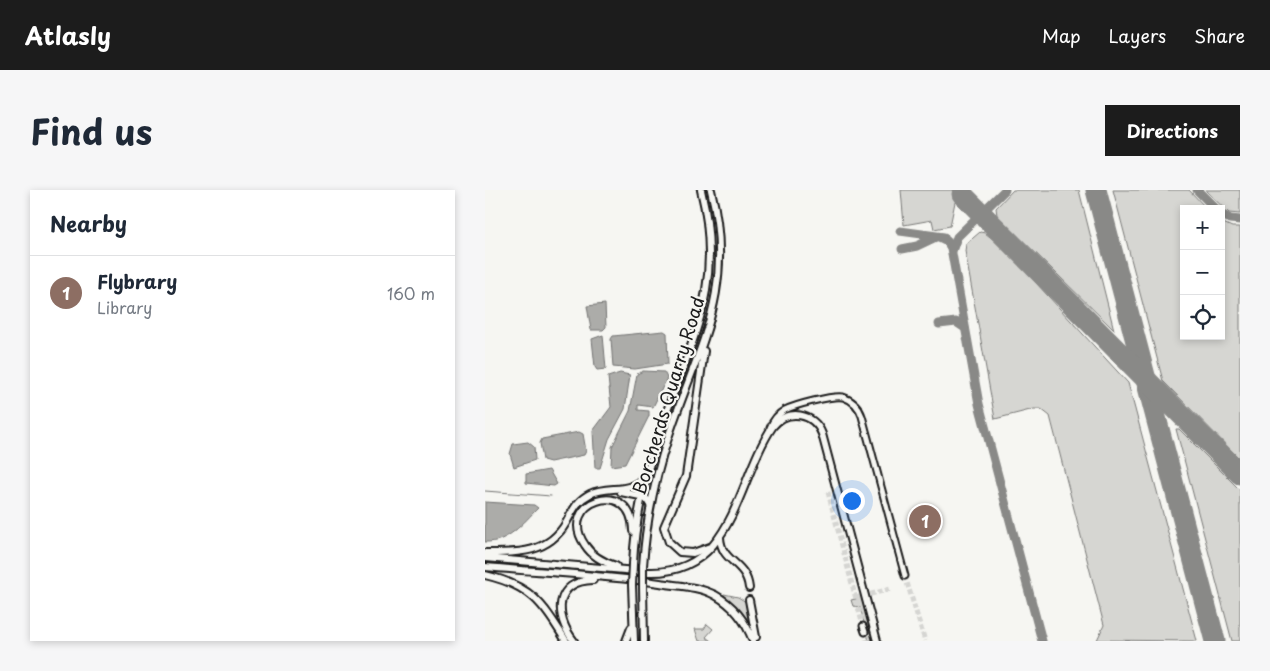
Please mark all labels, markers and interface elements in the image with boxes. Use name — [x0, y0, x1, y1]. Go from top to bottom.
text: Atlasly — [25, 17, 111, 53]
text: Map — [1042, 22, 1081, 49]
text: Layers — [1109, 22, 1166, 49]
text: Share — [1194, 22, 1245, 49]
text: Find us — [30, 104, 152, 157]
button: Directions — [1105, 105, 1240, 156]
map controls — [1180, 205, 1225, 340]
button: + — [1180, 205, 1225, 250]
text: Nearby — [50, 207, 127, 239]
button: − — [1180, 250, 1225, 295]
text: Flybrary — [97, 267, 177, 295]
text: 1 — [62, 281, 70, 305]
text: 160 m — [387, 281, 435, 305]
street label: Borcherds Quarry Road — [624, 293, 711, 498]
text: Library — [97, 295, 152, 319]
button: locate — [1180, 295, 1225, 340]
your location — [839, 488, 865, 514]
pin: 1 — [909, 502, 941, 540]

